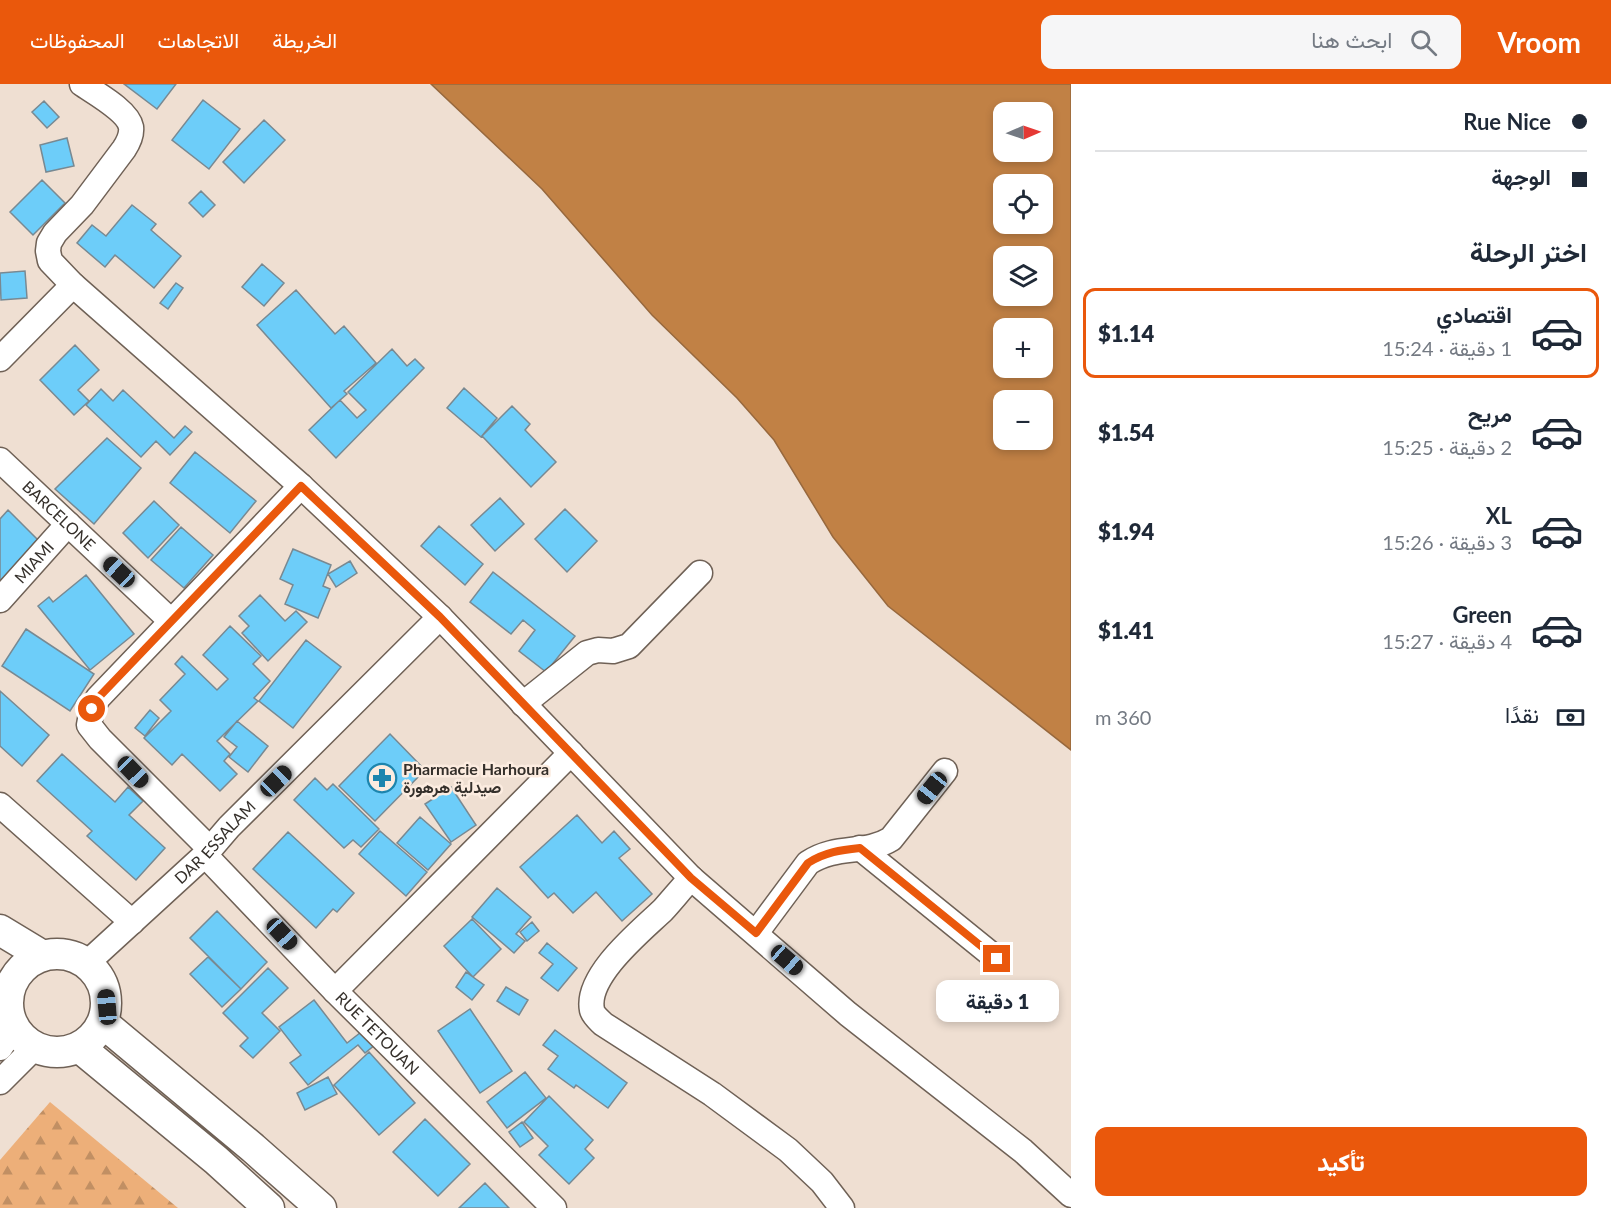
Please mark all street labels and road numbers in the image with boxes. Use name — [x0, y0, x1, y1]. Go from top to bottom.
street label: BARCELONE — [19, 476, 100, 554]
street label: MIAMI — [10, 537, 57, 586]
street label: DAR ESSALAM — [170, 797, 259, 887]
street label: RUE TETOUAN — [332, 987, 424, 1078]

